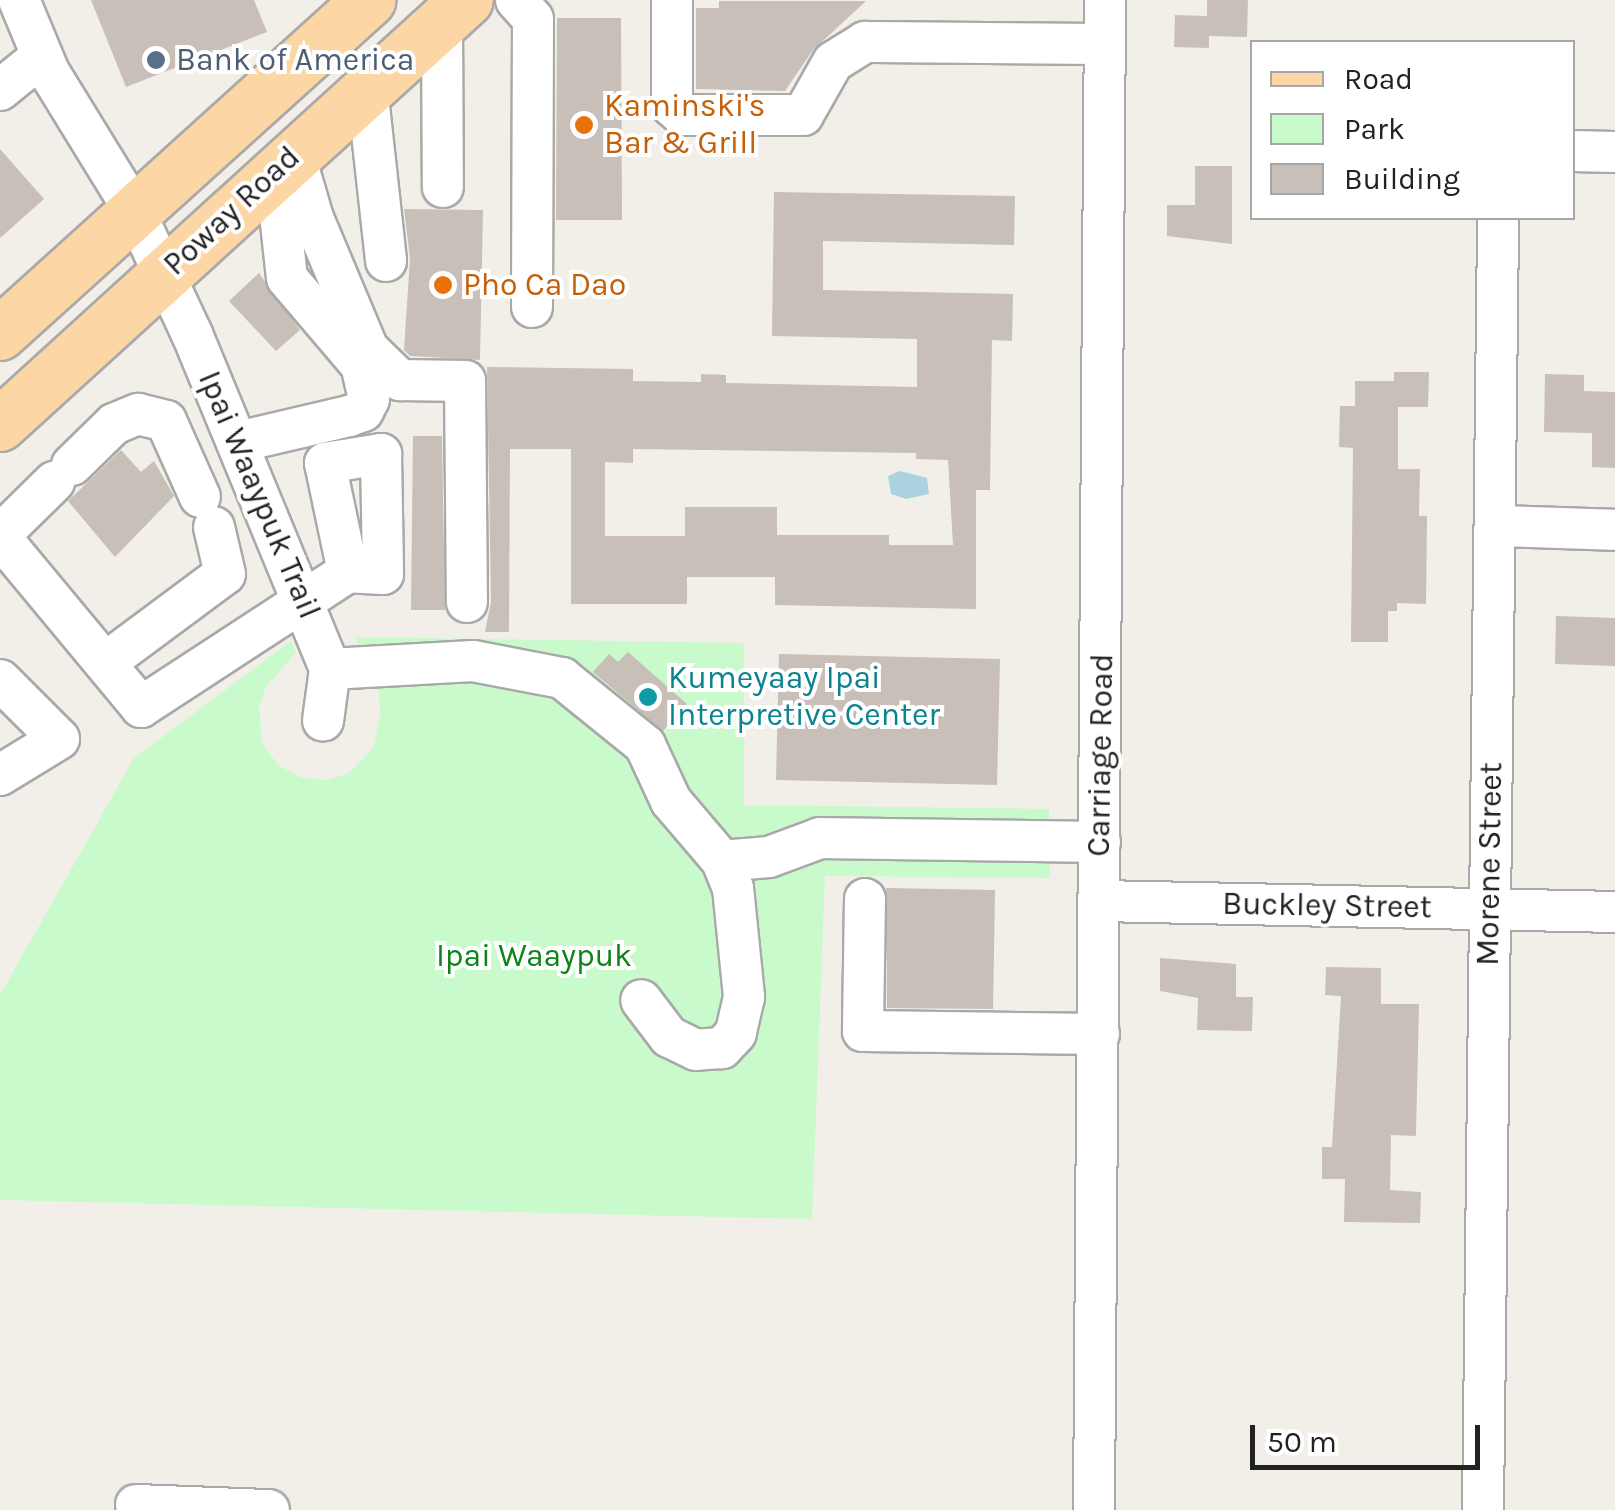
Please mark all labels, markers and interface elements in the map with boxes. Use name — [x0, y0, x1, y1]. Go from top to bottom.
legend — [1250, 40, 1575, 220]
place label: Bank of America — [176, 41, 414, 79]
marker: Bank of America — [145, 49, 167, 71]
text: Road — [1344, 61, 1413, 97]
place label: Kaminski's Bar & Grill — [604, 88, 765, 163]
text: Park — [1344, 111, 1405, 147]
marker: Kaminski's Bar & Grill — [573, 114, 595, 136]
street label: Poway Road — [156, 138, 308, 284]
text: Building — [1344, 161, 1460, 197]
place label: Pho Ca Dao — [463, 266, 626, 304]
marker: Pho Ca Dao — [432, 274, 454, 296]
street label: Ipai Waaypuk Trail — [190, 365, 328, 625]
street label: Carriage Road — [1080, 653, 1122, 857]
place label: Kumeyaay Ipai Interpretive Center — [668, 660, 940, 735]
marker: Kumeyaay Ipai Interpretive Center — [637, 686, 659, 708]
street label: Morene Street — [1469, 762, 1511, 966]
street label: Buckley Street — [1222, 885, 1432, 927]
park label: Ipai Waaypuk — [436, 937, 632, 975]
scale bar — [1255, 1405, 1485, 1467]
text: 50 m — [1267, 1424, 1337, 1460]

